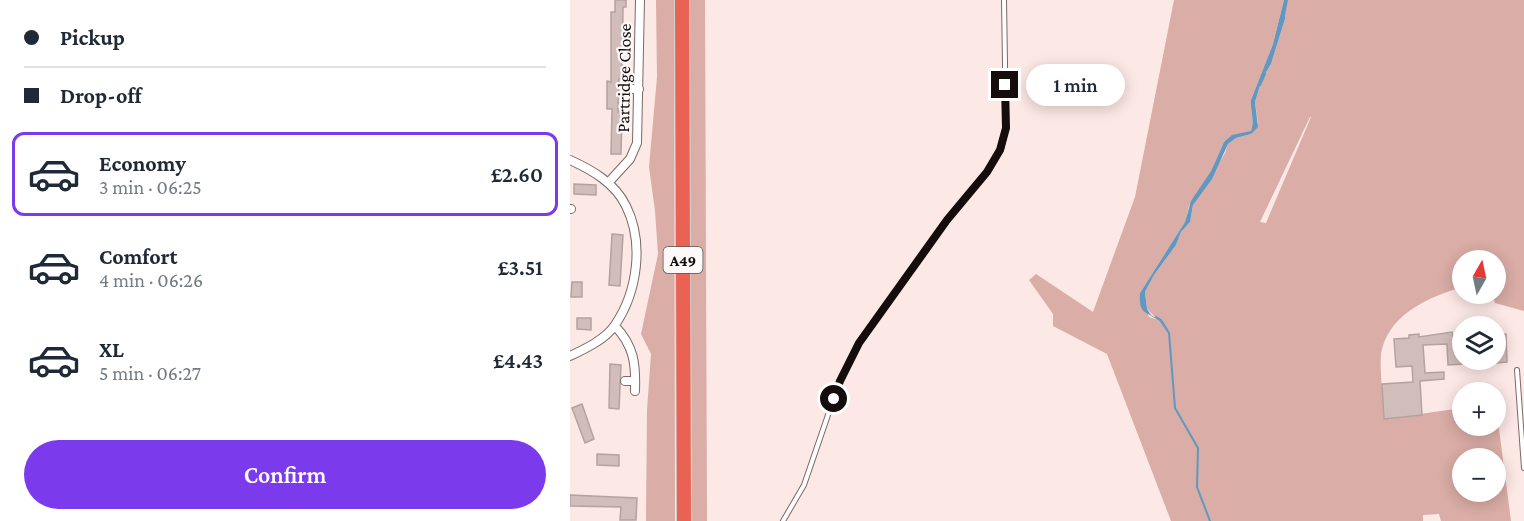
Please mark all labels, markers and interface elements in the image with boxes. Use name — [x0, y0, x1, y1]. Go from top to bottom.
street label: Partridge Close — [613, 23, 635, 133]
text: Pickup — [60, 25, 125, 50]
callout: 1 min — [1026, 64, 1125, 106]
route end — [991, 71, 1018, 98]
text: 1 min — [1053, 74, 1098, 96]
text: Drop-off — [60, 83, 142, 108]
icon: car — [27, 147, 81, 201]
text: Economy — [99, 151, 186, 176]
text: £2.60 — [491, 162, 543, 187]
text: 3 min · 06:25 — [99, 176, 202, 198]
icon: car — [27, 240, 81, 294]
text: Comfort — [99, 244, 177, 269]
road number: A49 — [664, 247, 702, 273]
north arrow — [1452, 250, 1506, 304]
map controls — [1452, 250, 1506, 502]
text: £3.51 — [498, 255, 543, 280]
text: 4 min · 06:26 — [99, 269, 203, 291]
button: layers — [1452, 316, 1506, 370]
icon: car — [27, 333, 81, 387]
text: XL — [99, 337, 124, 362]
text: £4.43 — [493, 348, 543, 373]
text: 5 min · 06:27 — [99, 362, 201, 384]
button: + — [1452, 382, 1506, 436]
route start — [820, 385, 847, 412]
button: Confirm — [24, 440, 546, 509]
button: − — [1452, 448, 1506, 502]

